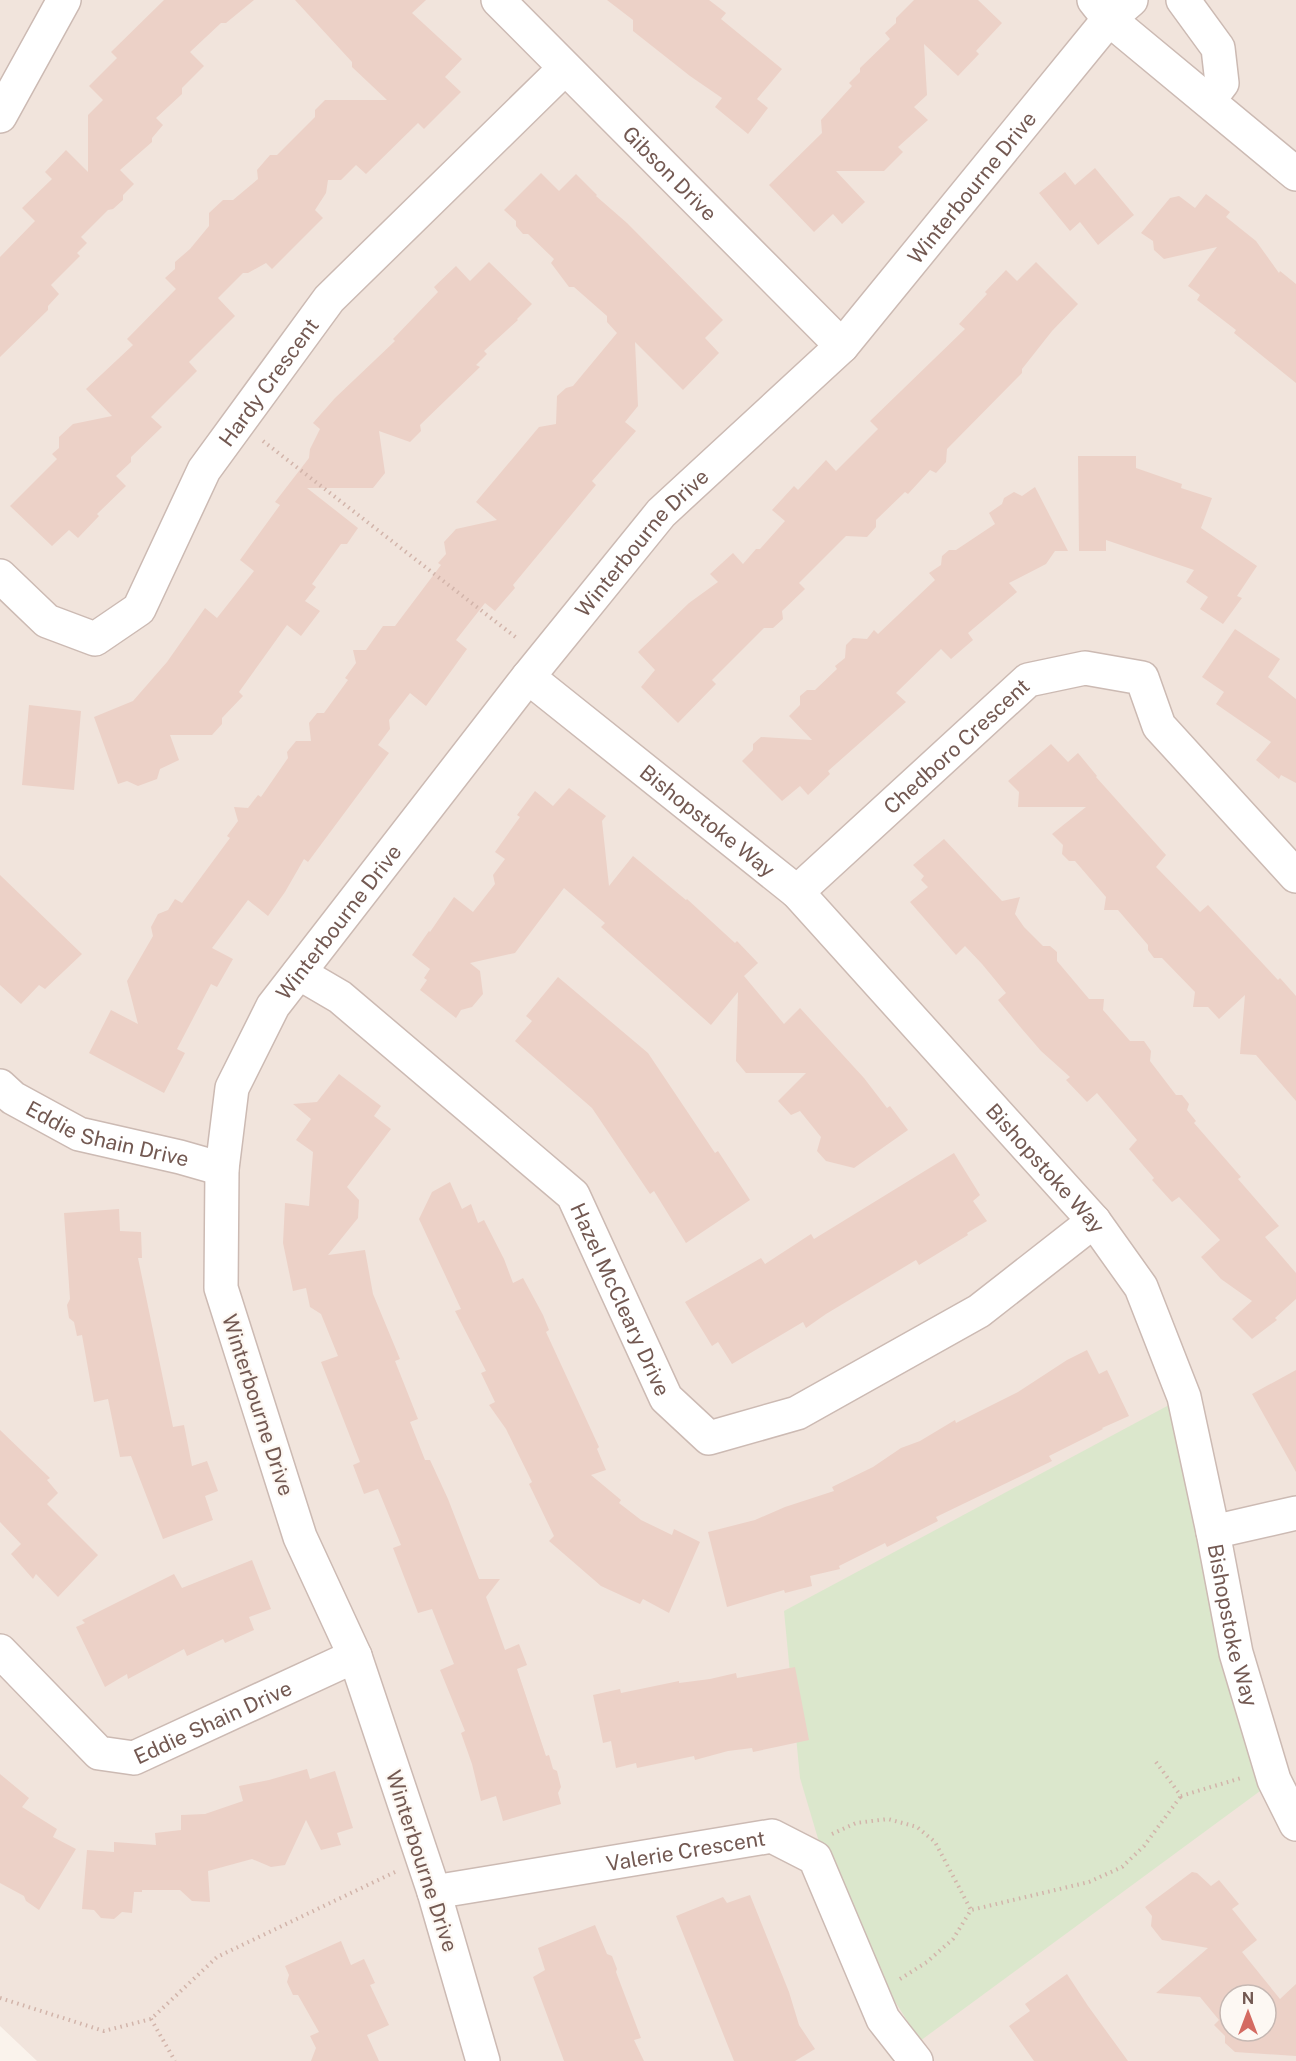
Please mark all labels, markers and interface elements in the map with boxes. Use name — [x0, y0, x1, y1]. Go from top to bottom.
street label: Winterbourne Drive — [902, 106, 1041, 269]
street label: Gibson Drive — [618, 121, 722, 226]
street label: Hardy Crescent — [213, 313, 323, 451]
street label: Winterbourne Drive — [570, 463, 713, 621]
street label: Chedboro Crescent — [878, 673, 1034, 819]
street label: Bishopstoke Way — [635, 759, 780, 882]
street label: Winterbourne Drive — [270, 839, 406, 1004]
street label: Eddie Shain Drive — [22, 1095, 192, 1171]
street label: Bishopstoke Way — [981, 1098, 1111, 1237]
street label: Hazel McCleary Drive — [566, 1199, 676, 1400]
street label: Winterbourne Drive — [217, 1311, 299, 1499]
street label: Bishopstoke Way — [1203, 1542, 1264, 1709]
street label: Eddie Shain Drive — [130, 1675, 295, 1769]
street label: Winterbourne Drive — [381, 1767, 463, 1955]
street label: Valerie Crescent — [604, 1825, 767, 1876]
north arrow — [1218, 1983, 1278, 2043]
text: N — [1242, 1989, 1254, 2008]

